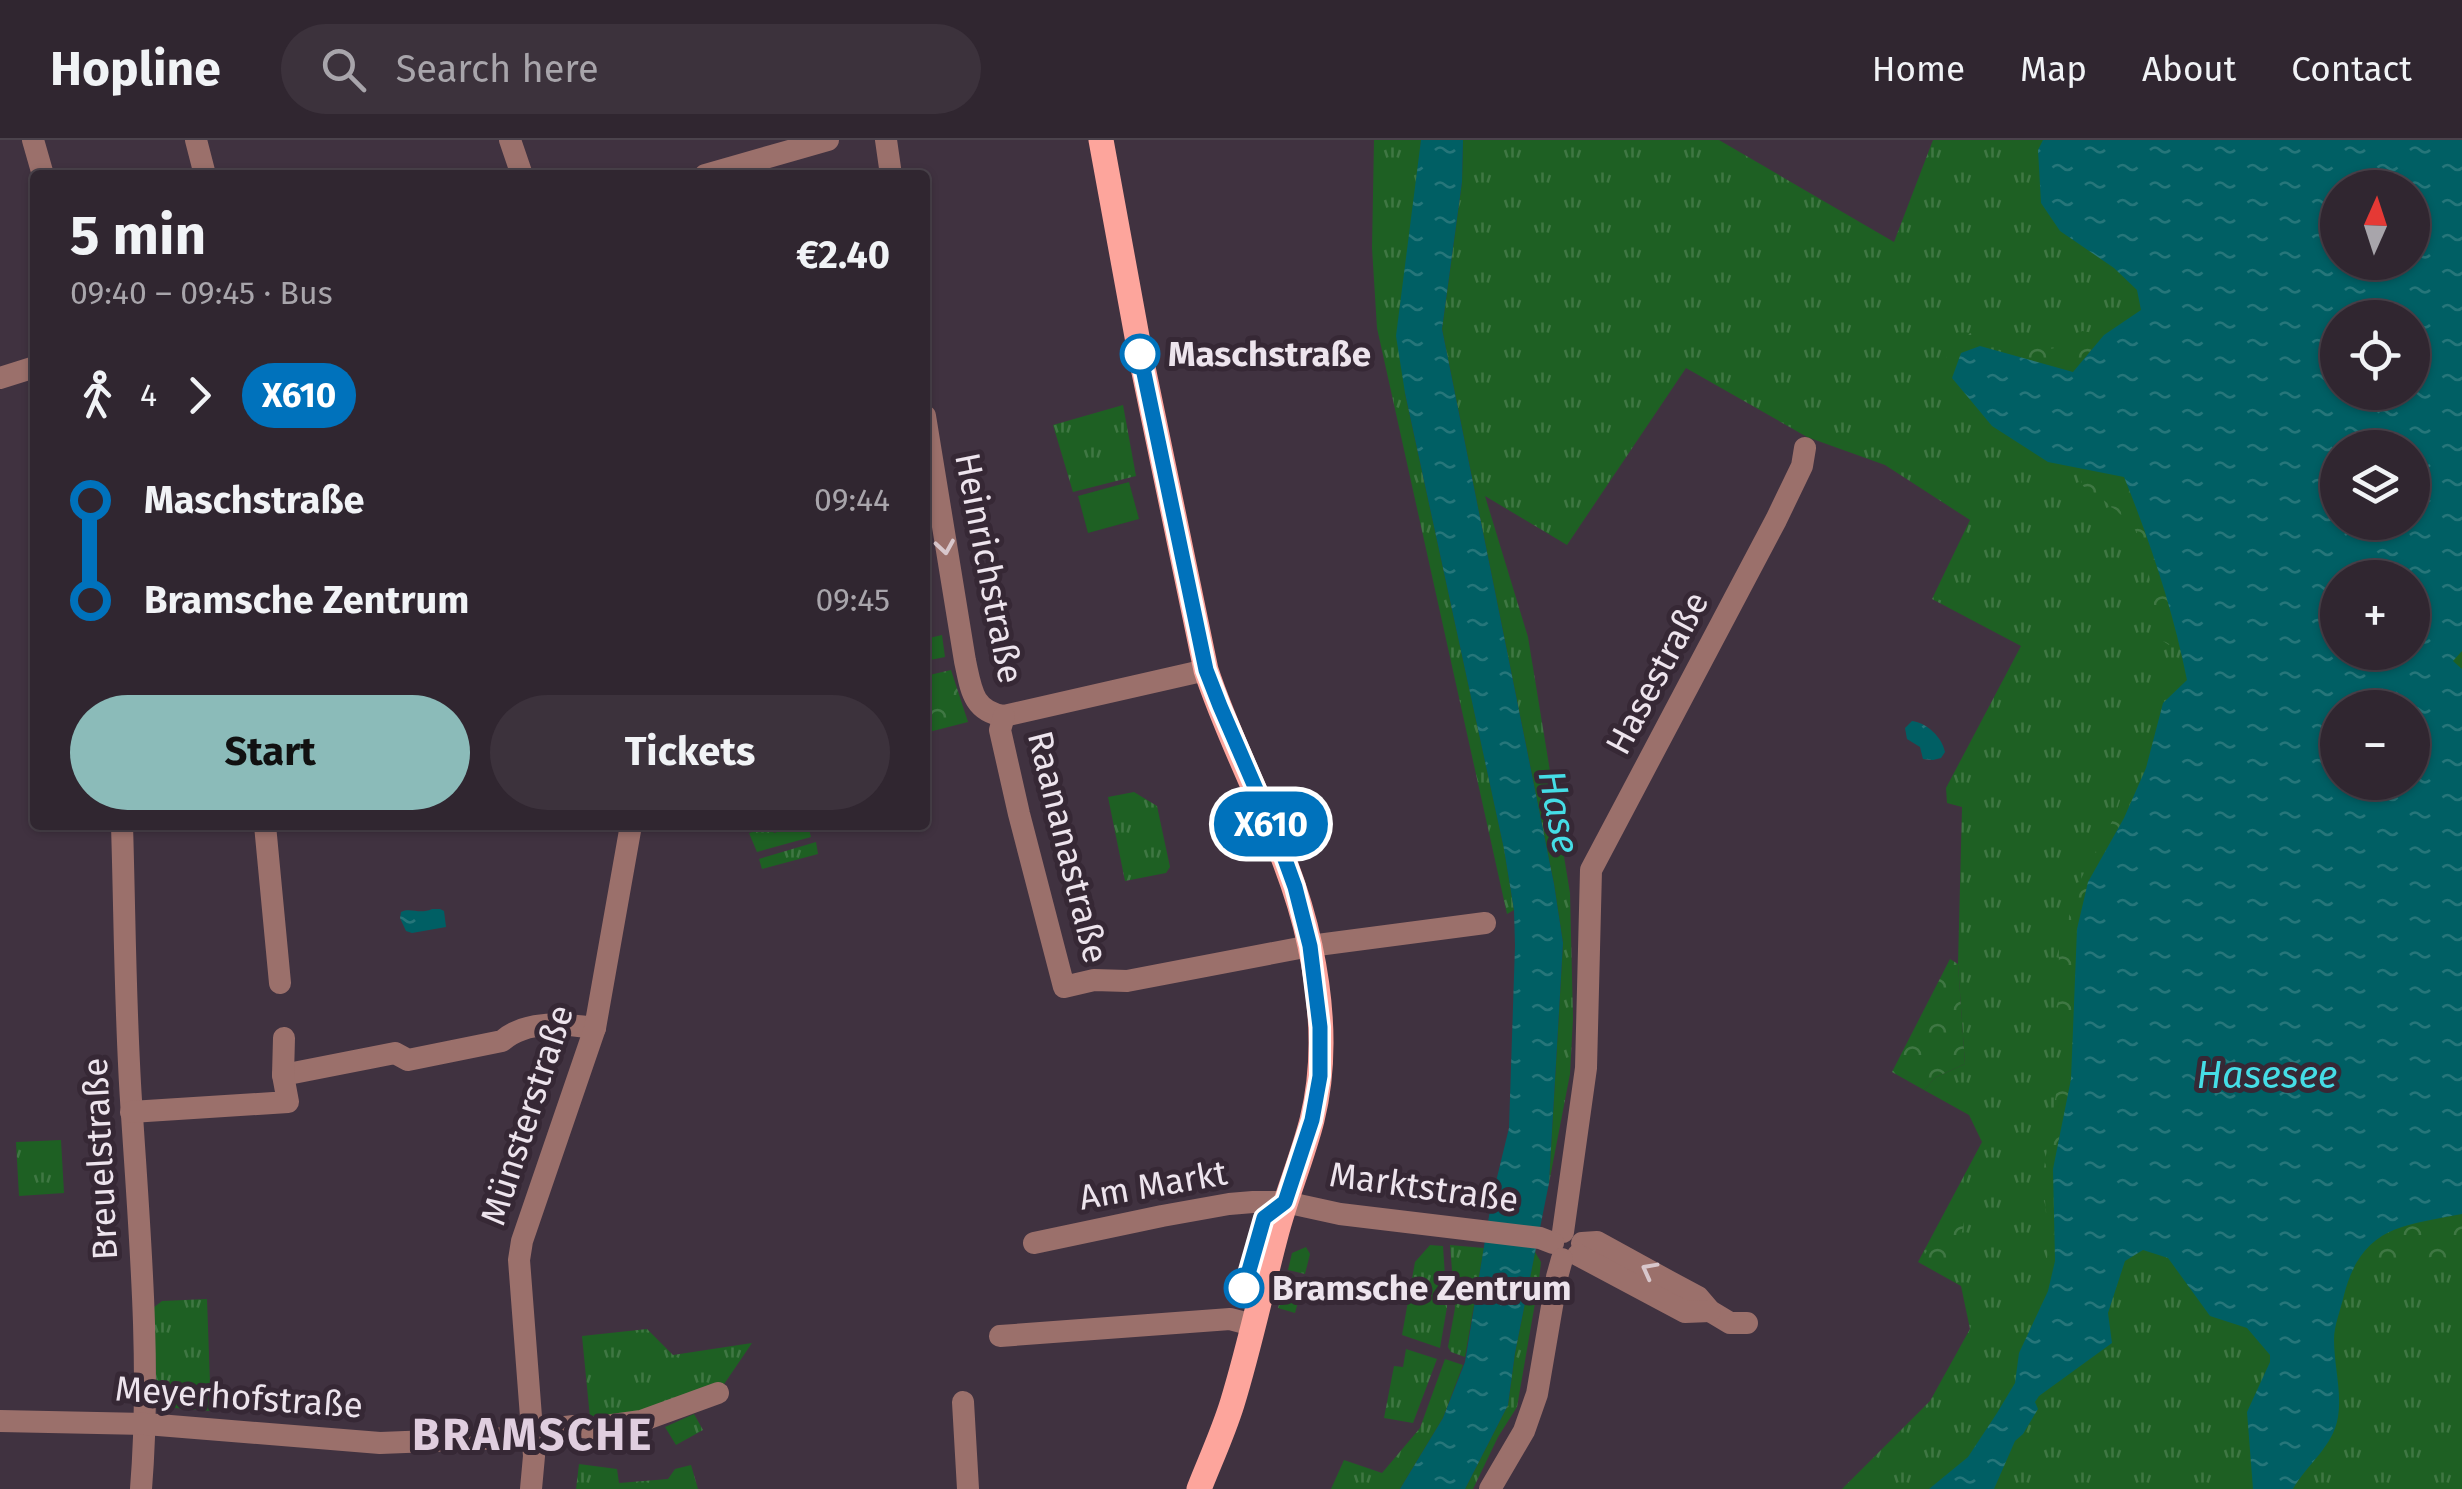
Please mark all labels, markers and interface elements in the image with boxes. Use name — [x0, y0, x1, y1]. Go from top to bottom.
search box — [281, 24, 981, 114]
text: Hopline — [50, 40, 221, 98]
icon: search — [316, 42, 371, 97]
text: Search here — [396, 46, 599, 92]
text: Home — [1872, 48, 1965, 90]
text: Map — [2020, 48, 2087, 90]
text: About — [2142, 48, 2236, 90]
text: Contact — [2291, 48, 2412, 90]
north arrow — [2320, 170, 2430, 280]
map controls — [2320, 170, 2430, 800]
text: 5 min — [70, 203, 206, 269]
text: €2.40 — [796, 232, 890, 278]
text: 09:40 – 09:45 · Bus — [70, 274, 333, 312]
button: locate — [2320, 300, 2430, 410]
place label: Maschstraße — [1168, 333, 1371, 375]
marker: Maschstraße — [1121, 335, 1159, 373]
icon: walk — [70, 368, 125, 423]
icon: forward — [172, 368, 227, 423]
text: X610 — [262, 374, 336, 416]
text: 4 — [140, 376, 157, 414]
button: layers — [2320, 430, 2430, 540]
street label: Heinrichstraße — [946, 449, 1032, 687]
text: Maschstraße — [144, 477, 365, 523]
text: 09:44 — [814, 481, 890, 519]
one-way arrow — [934, 539, 955, 556]
button: + — [2320, 560, 2430, 670]
text: Bramsche Zentrum — [144, 577, 469, 623]
text: 09:45 — [815, 581, 890, 619]
street label: Hasestraße — [1597, 585, 1717, 761]
button: − — [2320, 690, 2430, 800]
button: Start — [70, 695, 470, 810]
button: Tickets — [490, 695, 890, 810]
street label: Raananastraße — [1019, 727, 1117, 967]
water label: Hase — [1528, 766, 1590, 858]
line badge: X610 — [1201, 792, 1341, 856]
text: X610 — [1234, 803, 1308, 845]
street label: Münsterstraße — [472, 1000, 582, 1230]
water label: Hasesee — [2196, 1052, 2338, 1098]
street label: Breuelstraße — [74, 1057, 126, 1261]
street label: Am Markt — [1076, 1151, 1231, 1219]
street label: Marktstraße — [1327, 1153, 1521, 1221]
one-way arrow — [1642, 1263, 1660, 1283]
place label: Bramsche Zentrum — [1272, 1267, 1572, 1309]
marker: Bramsche Zentrum — [1225, 1269, 1263, 1307]
street label: Meyerhofstraße — [114, 1367, 364, 1427]
district label: BRAMSCHE — [412, 1408, 654, 1462]

